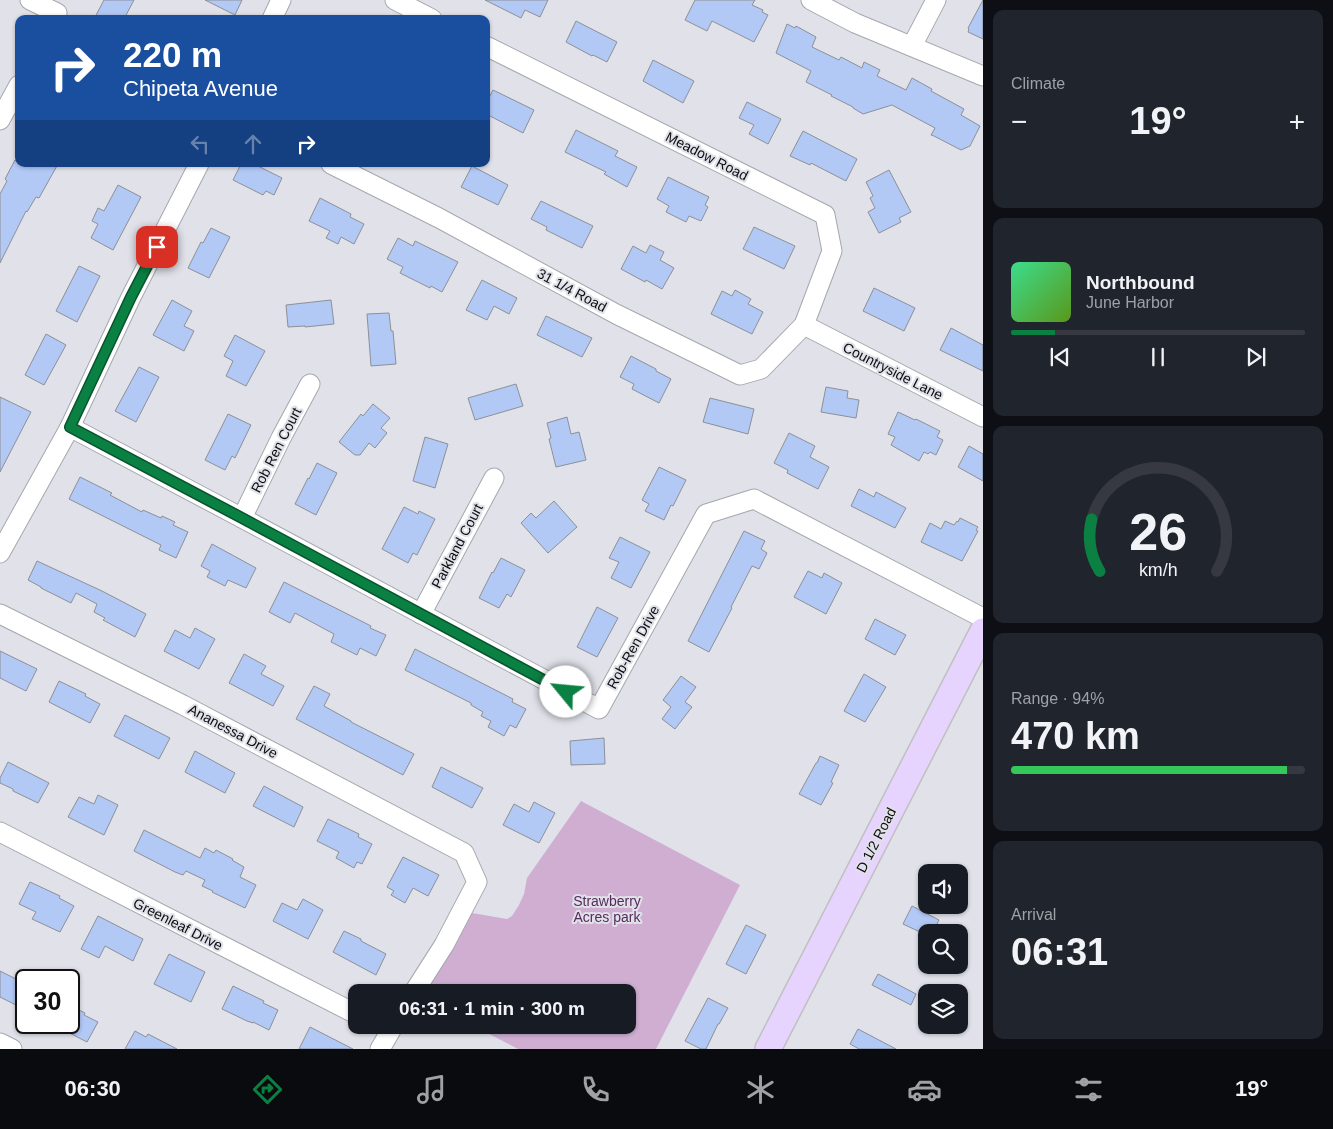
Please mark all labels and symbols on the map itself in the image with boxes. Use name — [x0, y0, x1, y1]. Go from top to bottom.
street label: Meadow Road — [663, 128, 751, 184]
pin — [136, 226, 178, 268]
street label: 31 1/4 Road — [535, 265, 609, 315]
street label: Countryside Lane — [840, 339, 946, 403]
street label: Rob Ren Court — [248, 405, 304, 495]
street label: Parkland Court — [428, 501, 486, 591]
street label: Rob-Ren Drive — [604, 602, 663, 691]
position arrow — [539, 665, 591, 717]
street label: Ananessa Drive — [186, 701, 281, 761]
street label: D 1/2 Road — [853, 805, 899, 875]
park label: Strawberry Acres park — [573, 893, 641, 925]
street label: Greenleaf Drive — [131, 895, 225, 953]
speed limit sign: 30 — [15, 969, 80, 1034]

